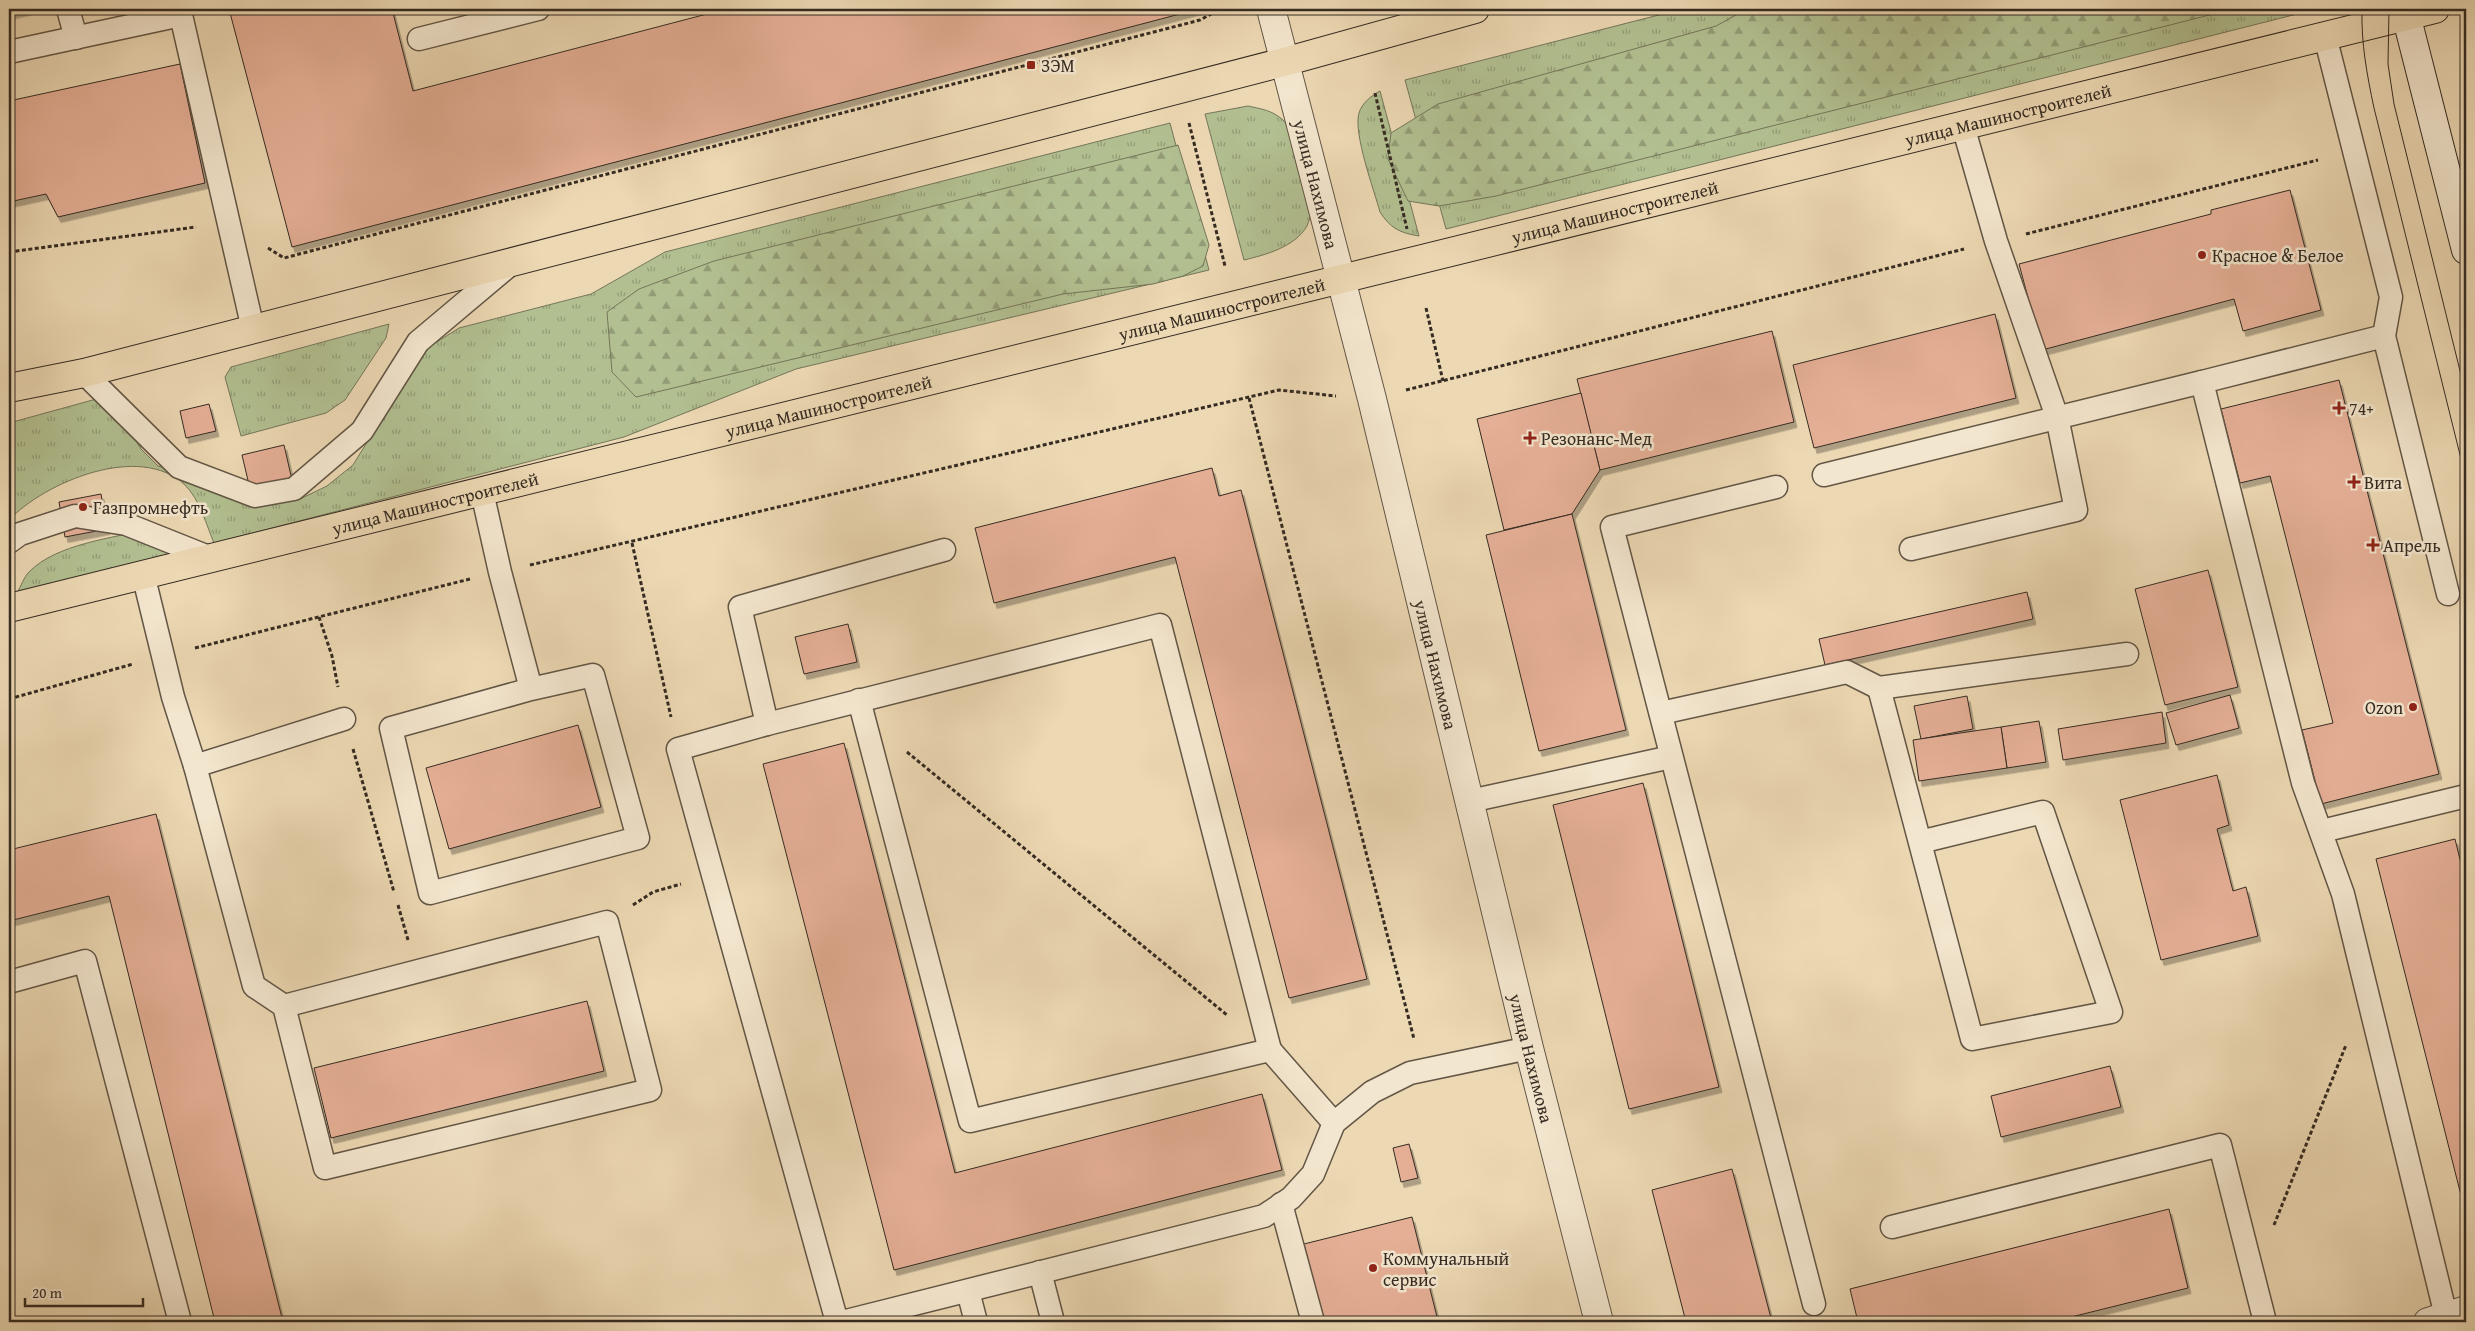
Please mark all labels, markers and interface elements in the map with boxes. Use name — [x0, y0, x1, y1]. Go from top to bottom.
place label: ЗЭМ — [1041, 52, 1075, 79]
marker: ЗЭМ — [1025, 59, 1037, 71]
street label: улица Машиностроителей — [1901, 76, 2114, 153]
street label: улица Нахимова — [1286, 116, 1346, 252]
street label: улица Машиностроителей — [1508, 173, 1721, 250]
place label: Красное & Белое — [2212, 242, 2344, 269]
marker: Красное & Белое — [2196, 249, 2208, 261]
street label: улица Машиностроителей — [1115, 270, 1328, 347]
street label: улица Машиностроителей — [721, 367, 935, 444]
place label: 74+ — [2349, 395, 2374, 422]
marker: 74+ — [2333, 402, 2345, 414]
place label: Резонанс-Мед — [1541, 425, 1652, 452]
marker: Резонанс-Мед — [1523, 431, 1537, 445]
street label: улица Машиностроителей — [328, 464, 542, 542]
place label: Вита — [2364, 469, 2403, 496]
marker: Вита — [2348, 476, 2360, 488]
place label: Газпромнефть — [93, 494, 208, 521]
marker: Газпромнефть — [77, 501, 89, 513]
place label: Апрель — [2383, 532, 2441, 559]
marker: Апрель — [2367, 539, 2379, 551]
street label: улица Нахимова — [1407, 596, 1465, 732]
place label: Ozon — [2365, 694, 2403, 721]
marker: Ozon — [2407, 701, 2419, 713]
street label: улица Нахимова — [1503, 990, 1561, 1126]
place label: Коммунальный сервис — [1383, 1245, 1510, 1293]
marker: Коммунальный сервис — [1367, 1262, 1379, 1274]
scale bar — [25, 1276, 142, 1308]
text: 20 m — [32, 1282, 63, 1303]

